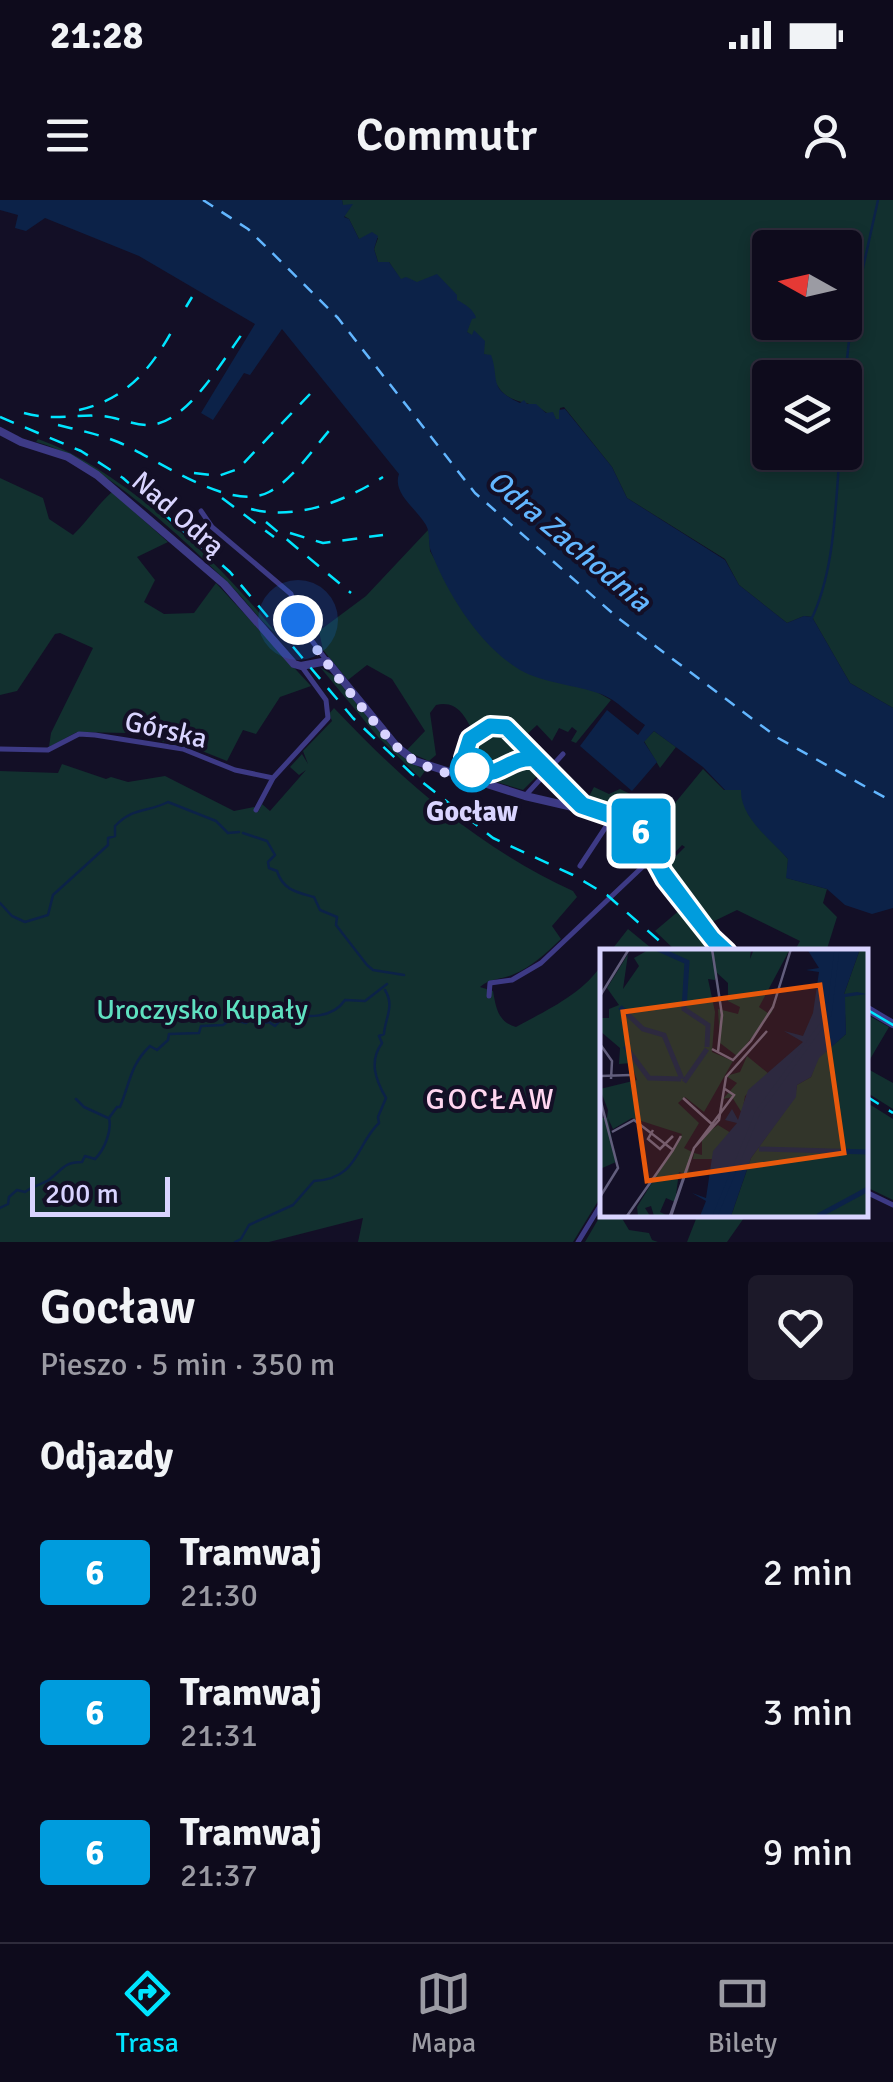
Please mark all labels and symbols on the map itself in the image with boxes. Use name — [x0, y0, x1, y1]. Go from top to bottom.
north arrow — [752, 230, 862, 340]
water label: Odra Zachodnia — [480, 462, 659, 620]
street label: Nad Odrą — [125, 464, 231, 564]
your location — [273, 595, 323, 645]
street label: Górska — [122, 704, 210, 756]
marker: Gocław — [451, 749, 493, 791]
place label: Gocław — [426, 795, 519, 829]
line badge: 6 — [608, 798, 674, 864]
inset map — [600, 949, 868, 1217]
park label: Uroczysko Kupały — [96, 993, 308, 1027]
district label: GOCŁAW — [426, 1081, 556, 1118]
scale bar — [30, 1172, 170, 1216]

